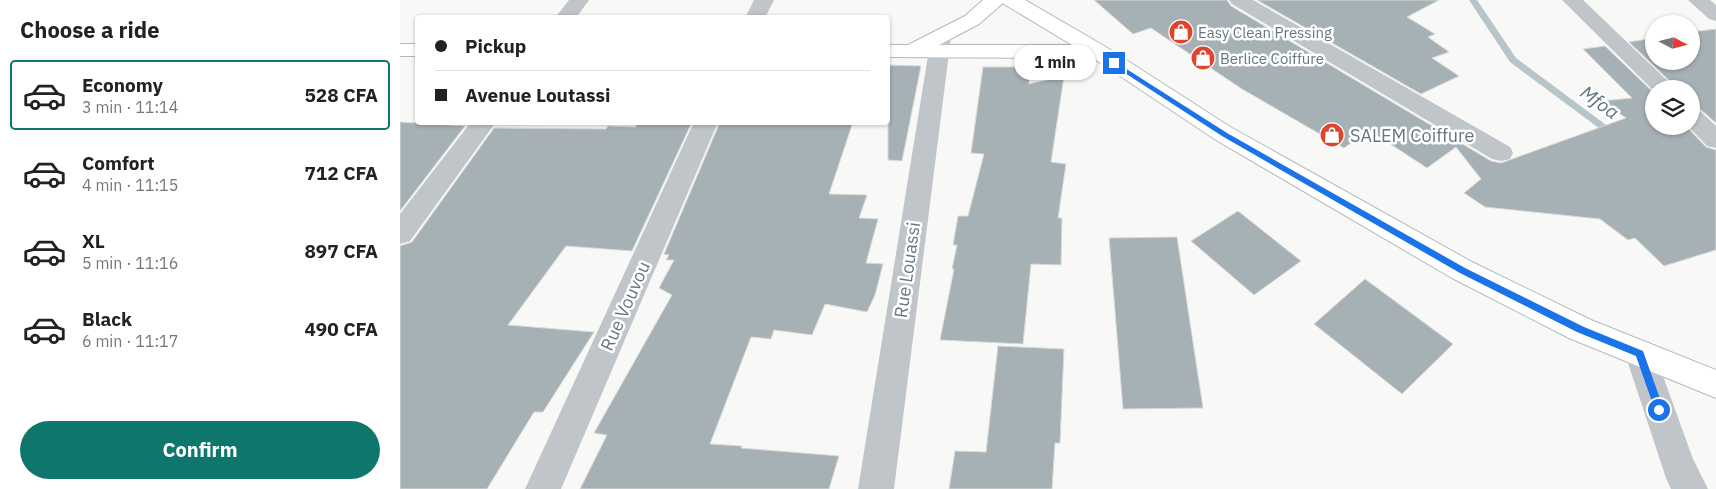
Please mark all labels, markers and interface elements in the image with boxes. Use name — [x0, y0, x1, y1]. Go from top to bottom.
text: Choose a ride — [20, 15, 160, 44]
north arrow — [1645, 15, 1700, 70]
map controls — [1645, 15, 1700, 135]
shop icon: Easy Clean Pressing — [1168, 19, 1194, 45]
place label: Easy Clean Pressing — [1198, 23, 1332, 42]
text: Pickup — [465, 34, 526, 58]
shop icon: Berlice Coiffure — [1190, 45, 1216, 71]
callout: 1 min — [1014, 46, 1096, 80]
place label: Berlice Coiffure — [1220, 49, 1324, 68]
text: 1 min — [1034, 52, 1076, 72]
route end — [1103, 52, 1125, 74]
icon: car — [22, 73, 67, 118]
text: Economy — [82, 73, 163, 97]
water label: Mfoa — [1576, 80, 1624, 124]
button: layers — [1645, 80, 1700, 135]
text: 528 CFA — [304, 83, 378, 107]
text: Avenue Loutassi — [465, 83, 610, 107]
text: 3 min · 11:14 — [82, 97, 178, 117]
shop icon: SALEM Coiffure — [1319, 122, 1345, 148]
place label: SALEM Coiffure — [1350, 124, 1475, 147]
icon: car — [22, 151, 67, 196]
text: Comfort — [82, 151, 155, 175]
text: 712 CFA — [304, 161, 378, 185]
text: 4 min · 11:15 — [82, 175, 178, 195]
street label: Rue Louassi — [889, 221, 925, 319]
icon: car — [22, 229, 67, 274]
text: XL — [82, 229, 105, 253]
text: 897 CFA — [304, 239, 378, 263]
text: 5 min · 11:16 — [82, 253, 178, 273]
street label: Rue Vouvou — [595, 258, 655, 354]
icon: car — [22, 307, 67, 352]
text: Black — [82, 307, 132, 331]
text: 490 CFA — [304, 317, 378, 341]
text: 6 min · 11:17 — [82, 331, 178, 351]
route start — [1648, 399, 1670, 421]
button: Confirm — [20, 421, 380, 479]

